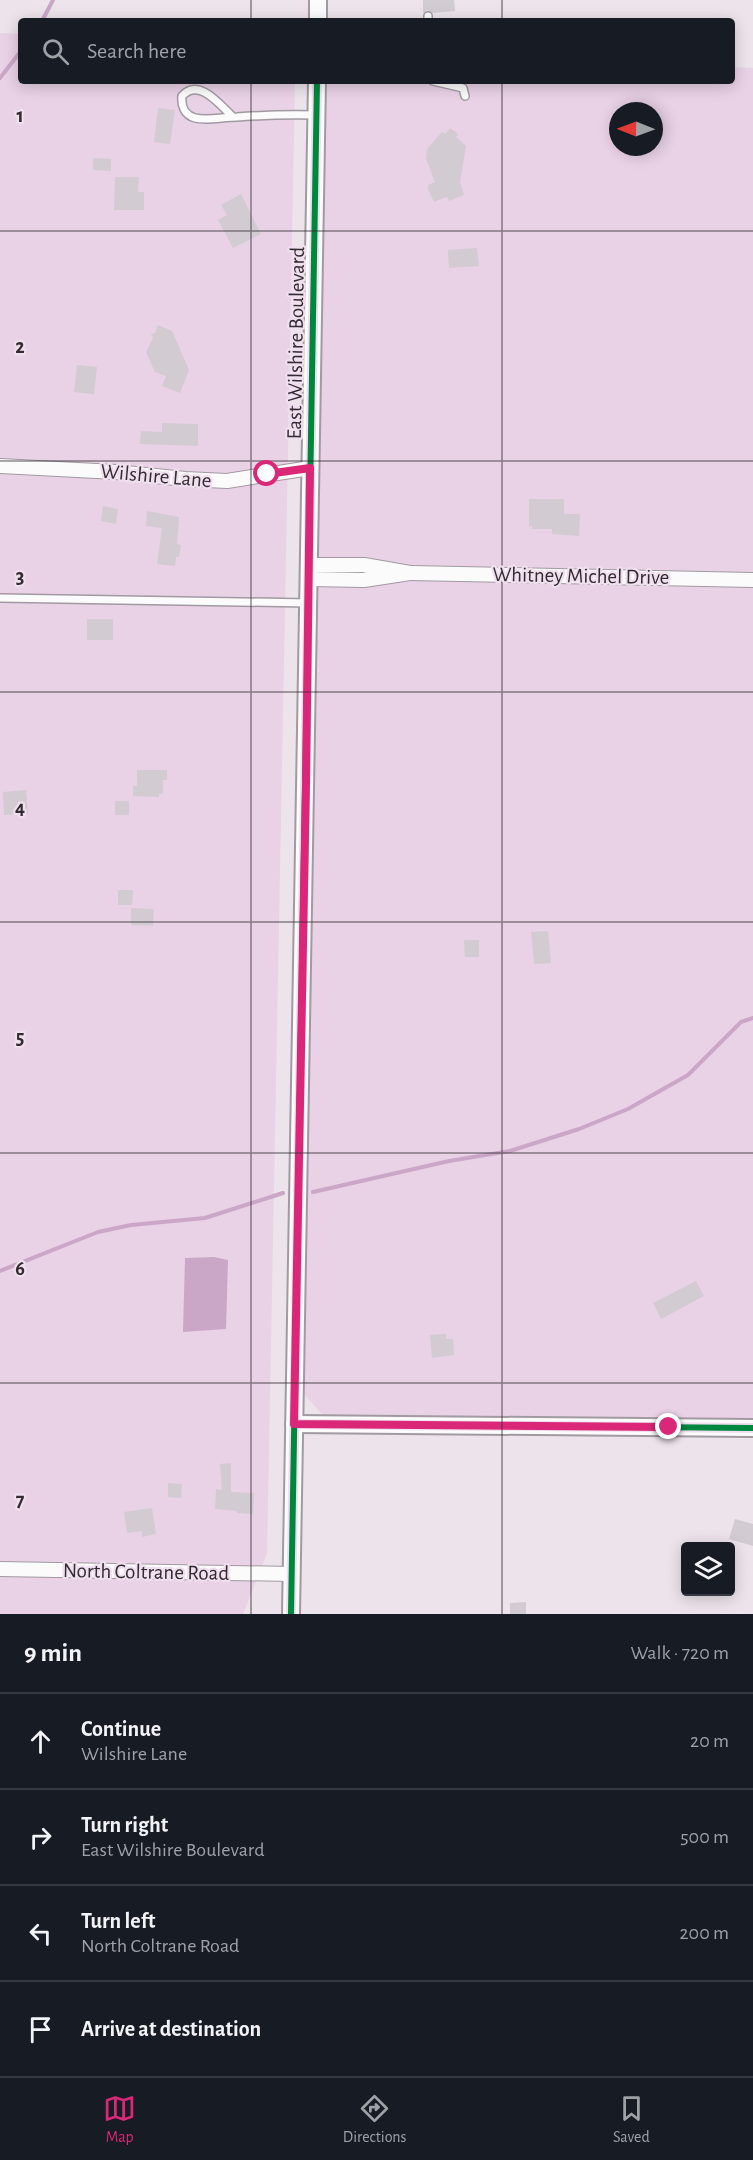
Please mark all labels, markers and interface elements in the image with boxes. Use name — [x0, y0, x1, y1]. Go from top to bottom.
search box — [18, 18, 735, 84]
icon: search — [39, 35, 72, 68]
text: Search here — [87, 40, 186, 62]
north arrow — [609, 102, 663, 156]
text: 1 — [16, 106, 24, 126]
street label: East Wilshire Boulevard — [284, 246, 308, 440]
text: 2 — [15, 337, 25, 357]
route start — [253, 460, 279, 486]
street label: Wilshire Lane — [100, 461, 212, 491]
street label: Whitney Michel Drive — [492, 564, 670, 588]
text: 3 — [16, 567, 24, 587]
text: 4 — [15, 798, 25, 818]
text: 5 — [16, 1028, 24, 1048]
text: 6 — [15, 1259, 25, 1279]
route end — [655, 1413, 681, 1439]
text: 7 — [16, 1490, 25, 1510]
map controls — [681, 1542, 735, 1596]
button: layers — [681, 1542, 735, 1596]
street label: North Coltrane Road — [63, 1560, 229, 1584]
text: 9 min — [24, 1640, 82, 1666]
text: Walk · 720 m — [630, 1643, 729, 1663]
text: Continue — [81, 1718, 161, 1740]
icon: ahead — [24, 1725, 57, 1758]
text: 20 m — [690, 1731, 729, 1751]
text: Wilshire Lane — [81, 1744, 187, 1764]
text: Turn right — [81, 1814, 168, 1836]
icon: right — [24, 1821, 57, 1854]
text: 500 m — [680, 1827, 729, 1847]
text: East Wilshire Boulevard — [81, 1840, 265, 1860]
text: Turn left — [81, 1910, 155, 1932]
icon: left — [24, 1917, 57, 1950]
text: 200 m — [679, 1923, 729, 1943]
text: North Coltrane Road — [81, 1936, 239, 1956]
icon: arrive — [24, 2013, 57, 2046]
text: Arrive at destination — [81, 2018, 261, 2040]
tab: Map — [103, 2092, 136, 2147]
tab: Directions — [343, 2092, 407, 2147]
tab: Saved — [613, 2092, 650, 2147]

